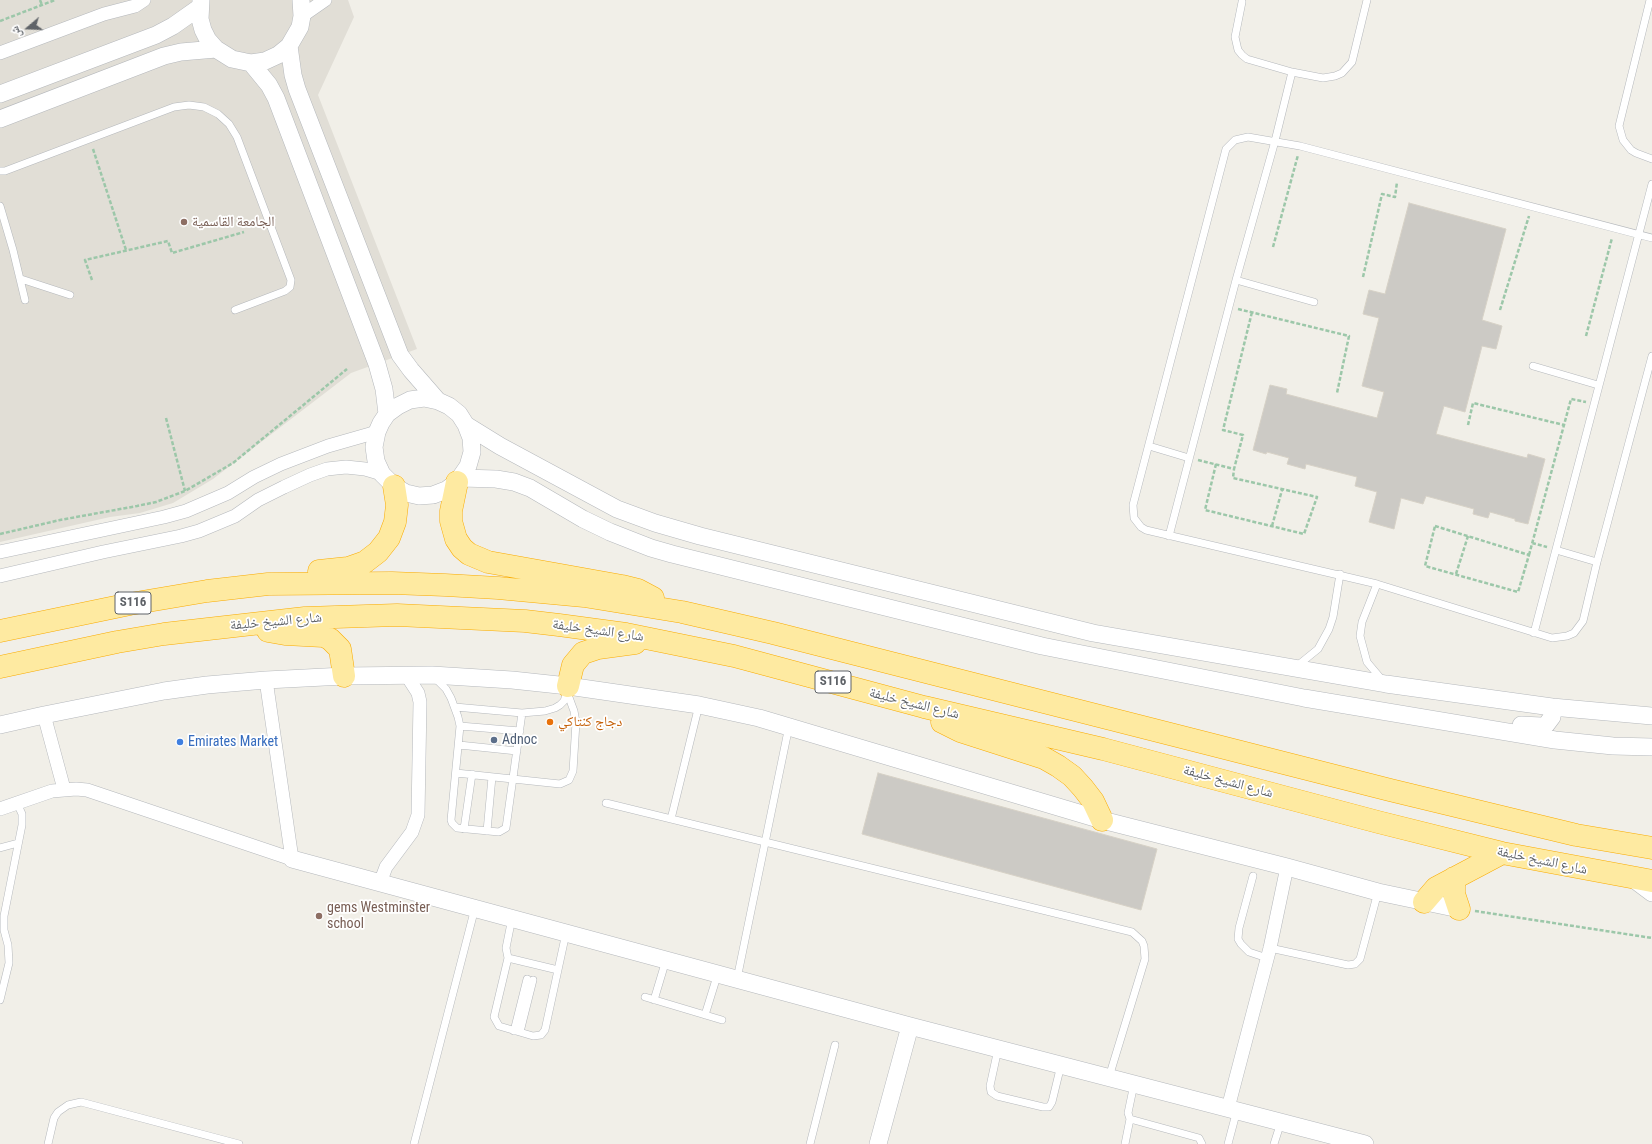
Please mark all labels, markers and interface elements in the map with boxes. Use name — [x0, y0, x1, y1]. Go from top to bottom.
north arrow — [8, 8, 48, 48]
text: ش — [8, 24, 24, 40]
place label: الجامعة القاسمية — [192, 214, 275, 230]
marker: الجامعة القاسمية — [179, 217, 189, 227]
road number: S116 — [115, 592, 151, 614]
street label: شارع الشيخ خليفة — [229, 610, 323, 634]
street label: شارع الشيخ خليفة — [551, 616, 645, 646]
road number: S116 — [815, 671, 851, 693]
street label: شارع الشيخ خليفة — [867, 685, 961, 723]
place label: دجاج كنتاكي — [558, 714, 622, 730]
marker: دجاج كنتاكي — [545, 717, 555, 727]
place label: Adnoc — [502, 732, 537, 748]
place label: Emirates Market — [188, 734, 278, 750]
marker: Adnoc — [489, 735, 499, 745]
marker: Emirates Market — [175, 737, 185, 747]
street label: شارع الشيخ خليفة — [1181, 762, 1275, 802]
street label: شارع الشيخ خليفة — [1495, 843, 1589, 879]
place label: gems Westminster school — [327, 900, 430, 932]
marker: gems Westminster school — [314, 911, 324, 921]

